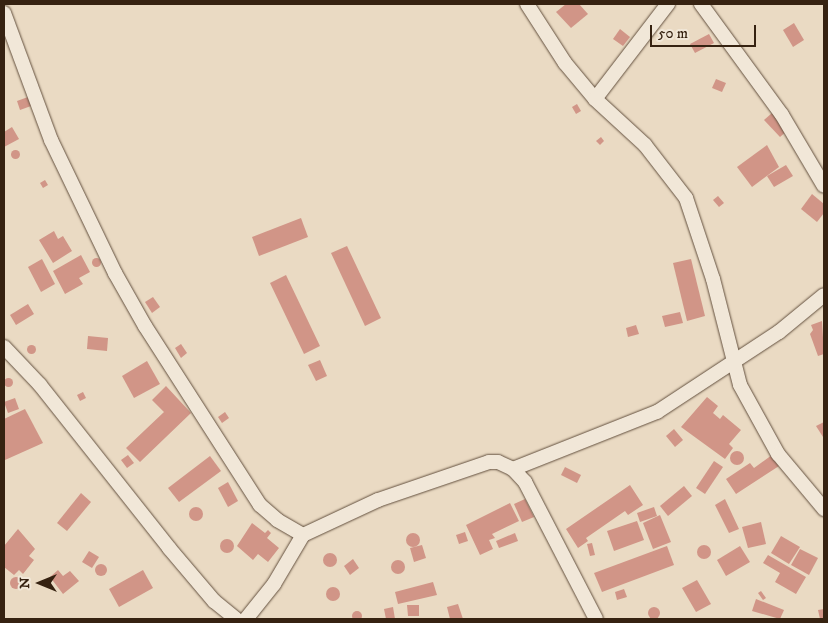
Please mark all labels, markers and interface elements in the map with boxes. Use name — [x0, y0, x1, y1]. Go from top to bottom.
scale bar — [653, 15, 759, 47]
text: 50 m — [658, 24, 688, 43]
north arrow — [15, 558, 65, 608]
text: N — [16, 577, 34, 589]

